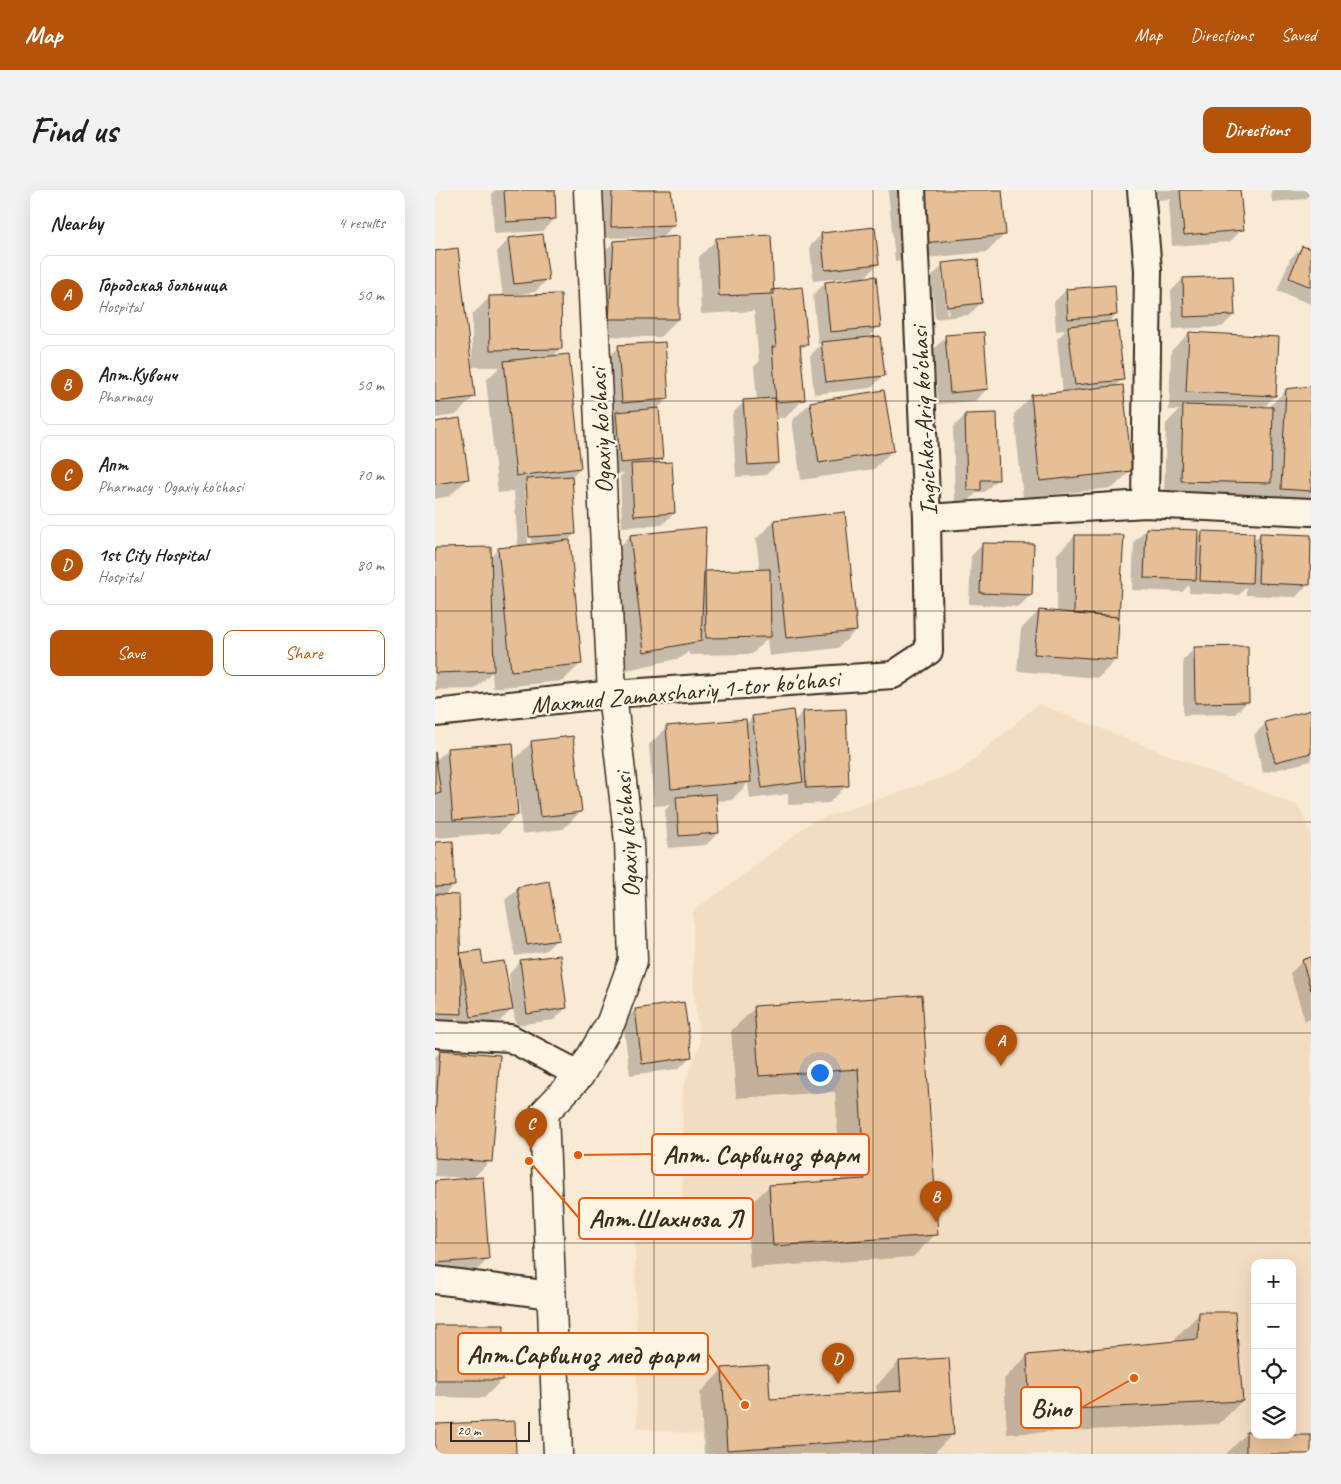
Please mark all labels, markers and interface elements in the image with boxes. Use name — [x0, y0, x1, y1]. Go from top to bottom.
text: Map — [25, 20, 62, 50]
text: Map — [1135, 24, 1162, 46]
text: Directions — [1190, 24, 1253, 46]
text: Saved — [1281, 24, 1316, 46]
button: Directions — [1203, 107, 1311, 153]
text: Find us — [30, 108, 117, 153]
text: Nearby — [50, 210, 103, 236]
text: 4 results — [338, 213, 385, 233]
text: Городская больница — [98, 273, 226, 297]
text: A — [63, 285, 71, 305]
text: 50 m — [357, 285, 384, 305]
text: Hospital — [98, 297, 142, 317]
street label: Ingichka-Ariq ko'chasi — [903, 322, 945, 516]
text: Апт.Кувонч — [98, 363, 177, 387]
street label: Ogaxiy ko'chasi — [582, 364, 620, 495]
text: B — [63, 375, 71, 395]
text: 50 m — [357, 375, 384, 395]
text: Pharmacy — [98, 387, 152, 407]
text: Апт — [98, 453, 128, 477]
text: C — [63, 465, 71, 485]
text: 70 m — [357, 465, 384, 485]
text: Pharmacy · Ogaxiy ko'chasi — [98, 477, 244, 497]
text: 1st City Hospital — [98, 543, 208, 567]
text: D — [62, 555, 72, 575]
text: 80 m — [357, 555, 384, 575]
text: Hospital — [98, 567, 142, 587]
button: Save — [50, 630, 213, 676]
button: Share — [223, 630, 385, 676]
street label: Maxmud Zamaxshariy 1-tor ko'chasi — [529, 662, 844, 721]
street label: Ogaxiy ko'chasi — [606, 768, 647, 899]
pin: A — [985, 1025, 1017, 1066]
your location — [807, 1060, 833, 1086]
pin: C — [515, 1108, 547, 1149]
callout: Апт. Сарвиноз фарм — [652, 1134, 869, 1175]
text: Апт. Сарвиноз фарм — [663, 1138, 861, 1171]
pin: B — [920, 1181, 952, 1222]
callout: Апт.Шахноза Л — [579, 1198, 753, 1239]
text: Апт.Шахноза Л — [589, 1202, 745, 1235]
map controls — [1251, 1259, 1296, 1439]
button: + — [1251, 1259, 1296, 1304]
button: − — [1251, 1304, 1296, 1349]
callout: Апт.Сарвиноз мед фарм — [458, 1333, 708, 1374]
text: Апт.Сарвиноз мед фарм — [467, 1338, 700, 1371]
pin: D — [822, 1343, 854, 1384]
button: locate — [1251, 1349, 1296, 1394]
callout: Bino — [1021, 1387, 1081, 1428]
text: Bino — [1031, 1392, 1074, 1425]
button: layers — [1251, 1394, 1296, 1439]
scale bar — [450, 1419, 530, 1442]
text: 20 m — [457, 1422, 481, 1439]

